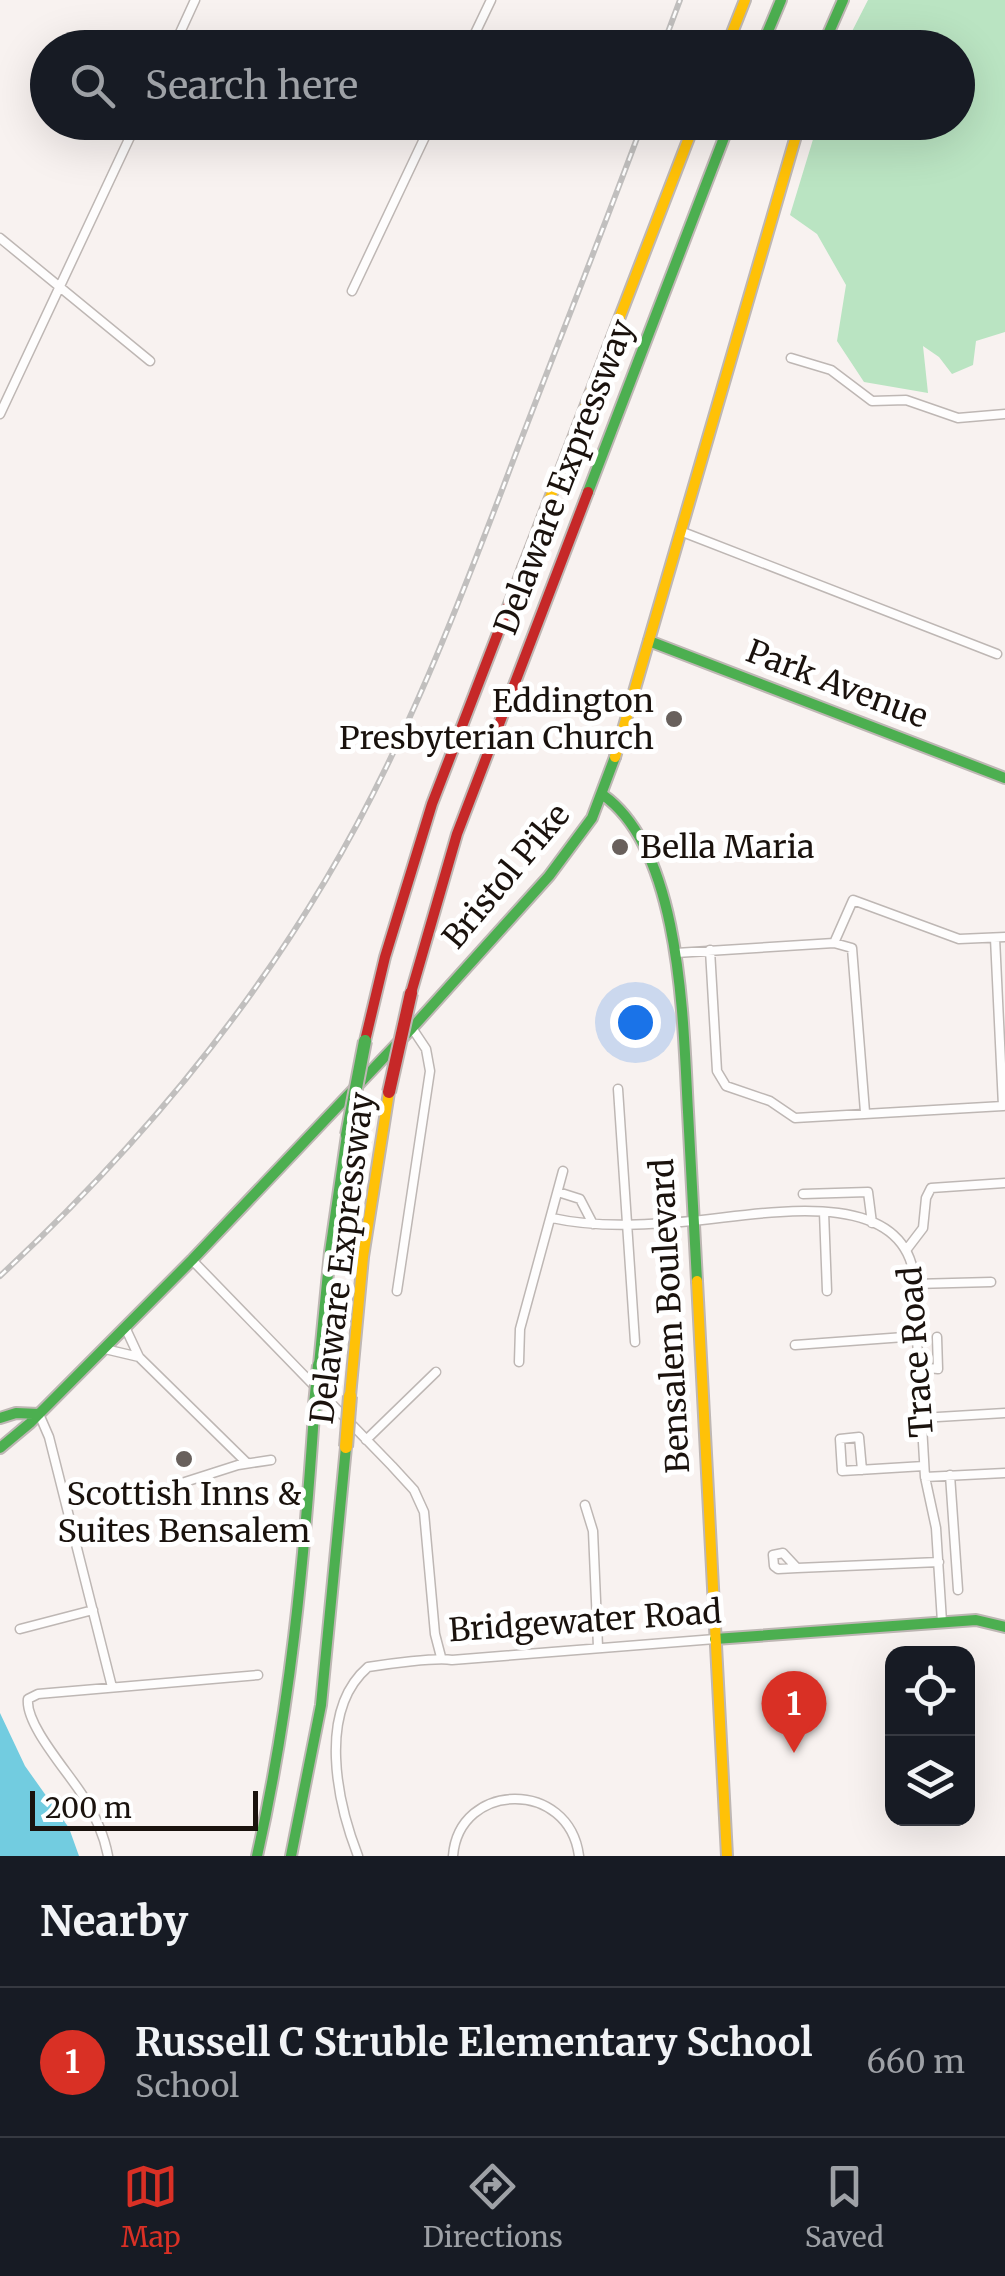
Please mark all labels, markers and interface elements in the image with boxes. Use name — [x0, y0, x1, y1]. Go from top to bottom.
search box — [30, 30, 975, 140]
icon: search — [65, 58, 120, 113]
text: Search here — [145, 62, 358, 109]
street label: Delaware Expressway — [486, 314, 643, 640]
street label: Park Avenue — [741, 631, 933, 737]
place label: Eddington Presbyterian Church — [339, 681, 654, 758]
marker: Eddington Presbyterian Church — [663, 708, 685, 730]
street label: Bristol Pike — [434, 795, 578, 957]
place label: Bella Maria — [640, 827, 814, 867]
marker: Bella Maria — [609, 836, 631, 858]
your location — [610, 997, 661, 1048]
street label: Delaware Expressway — [302, 1090, 382, 1426]
street label: Bensalem Boulevard — [642, 1158, 698, 1474]
street label: Trace Road — [890, 1265, 942, 1439]
marker: Scottish Inns & Suites Bensalem — [173, 1448, 195, 1470]
place label: Scottish Inns & Suites Bensalem — [58, 1474, 311, 1551]
street label: Bridgewater Road — [447, 1592, 723, 1650]
map controls — [885, 1646, 975, 1826]
button: locate — [885, 1646, 975, 1736]
pin: 1 — [762, 1670, 826, 1753]
button: layers — [885, 1736, 975, 1826]
scale bar — [30, 1786, 258, 1830]
text: 200 m — [45, 1790, 132, 1826]
text: Nearby — [40, 1895, 188, 1947]
text: Russell C Struble Elementary School — [135, 2019, 813, 2066]
text: 1 — [65, 2042, 80, 2082]
text: 660 m — [866, 2042, 965, 2082]
text: School — [135, 2066, 239, 2106]
tab: Map — [121, 2159, 181, 2255]
tab: Directions — [423, 2159, 563, 2255]
tab: Saved — [805, 2159, 884, 2255]

